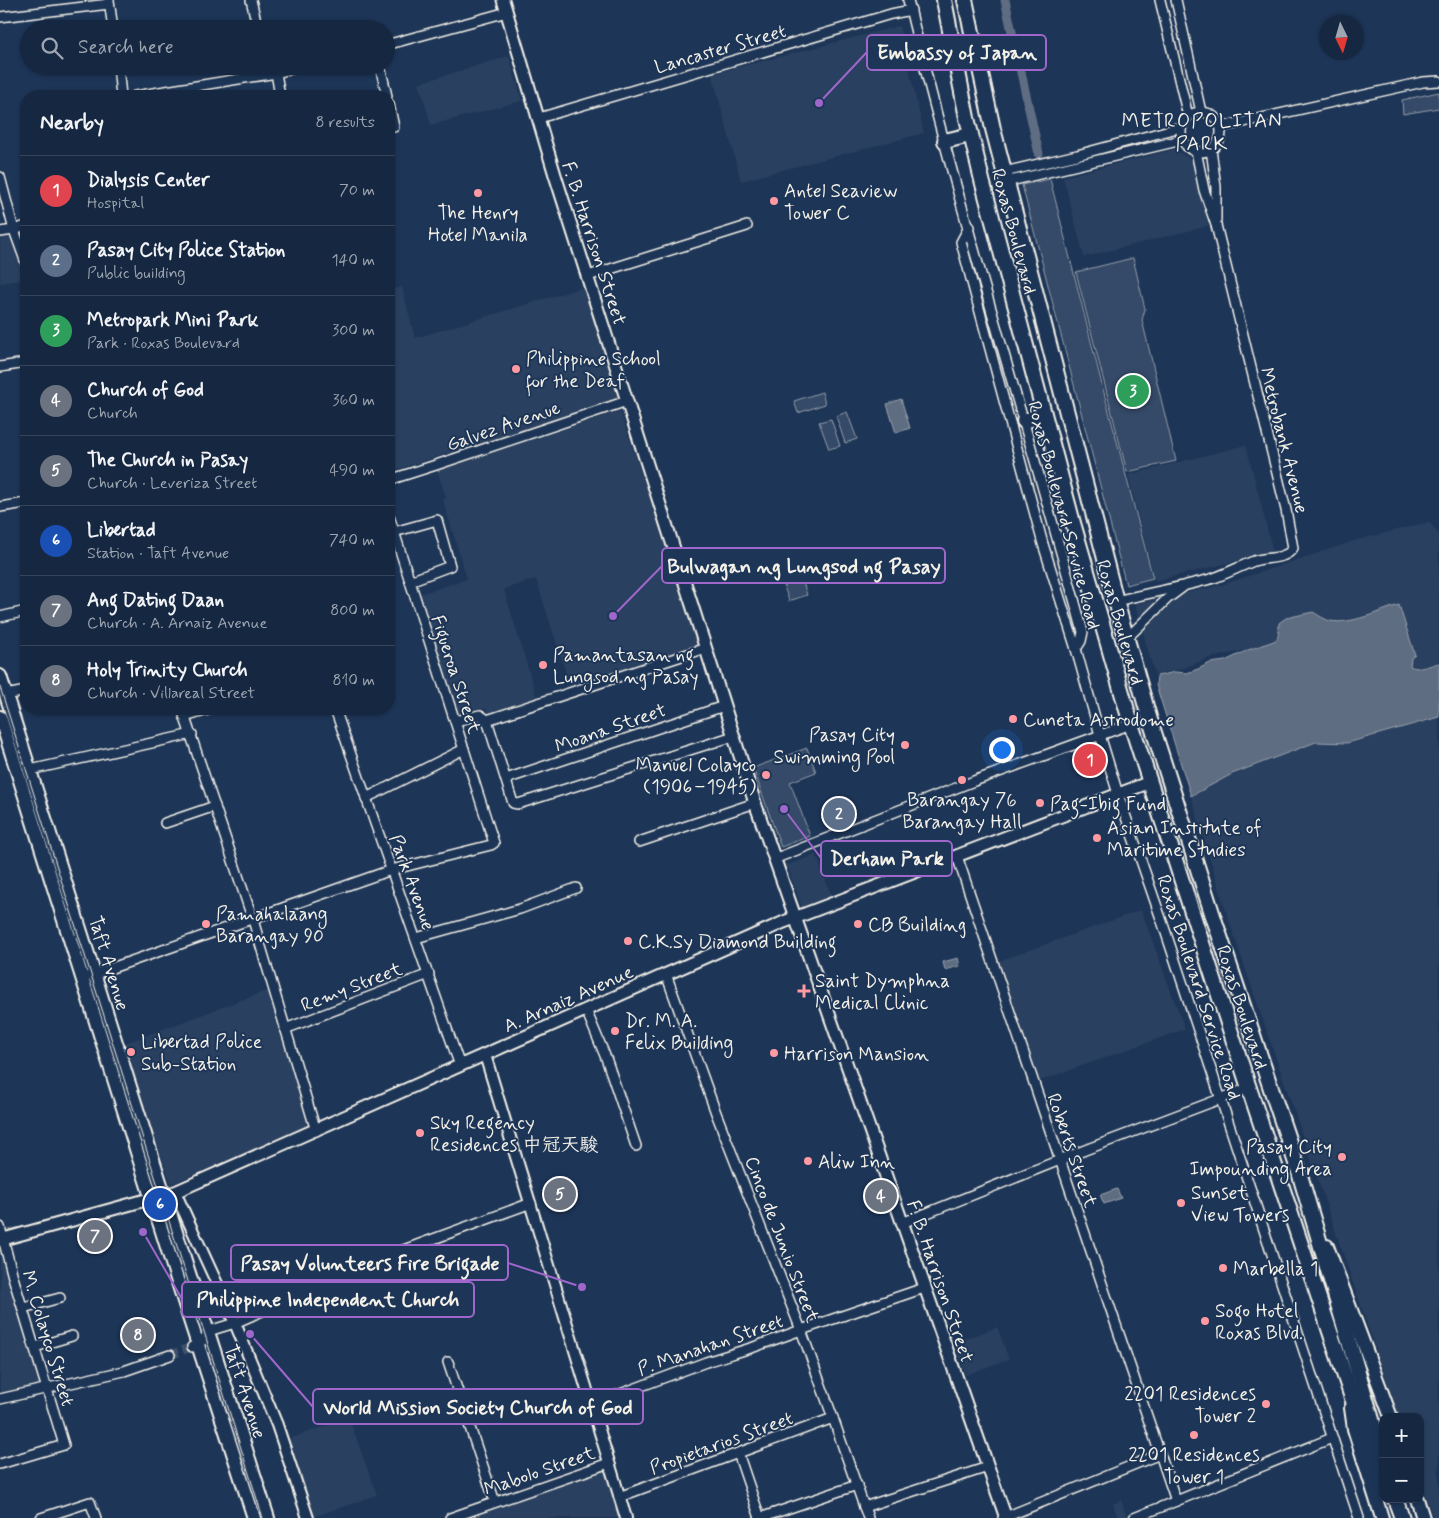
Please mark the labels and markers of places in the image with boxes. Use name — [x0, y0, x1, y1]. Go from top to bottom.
callout: Embassy of Japan — [867, 35, 1046, 70]
place label: Antel Seaview Tower C — [784, 179, 898, 226]
marker: The Henry Hotel Manila — [472, 187, 484, 199]
marker: Antel Seaview Tower C — [768, 195, 780, 207]
place label: The Henry Hotel Manila — [428, 201, 528, 248]
place label: Philippine School for the Deaf — [526, 347, 661, 397]
marker: Philippine School for the Deaf — [510, 363, 522, 375]
pin: 3 — [1117, 372, 1149, 410]
callout: Bulwagan ng Lungsod ng Pasay — [662, 548, 945, 583]
place label: Pamantasan ng Lungsod ng Pasay — [553, 643, 698, 692]
marker: Pamantasan ng Lungsod ng Pasay — [537, 659, 549, 671]
place label: Cuneta Astrodome — [1023, 708, 1174, 733]
marker: Cuneta Astrodome — [1007, 713, 1019, 725]
place label: Pasay City Swimming Pool — [774, 723, 895, 772]
marker: Pasay City Swimming Pool — [899, 739, 911, 751]
pin: 1 — [1074, 741, 1106, 779]
place label: Manuel Colayco (1906–1945) — [635, 753, 756, 800]
marker: Manuel Colayco (1906–1945) — [760, 769, 772, 781]
marker: Barangay 76 Barangay Hall — [956, 774, 968, 786]
place label: Barangay 76 Barangay Hall — [902, 788, 1022, 836]
place label: Pag-Ibig Fund — [1050, 792, 1166, 820]
pin: 2 — [823, 795, 855, 833]
marker: Pag-Ibig Fund — [1034, 797, 1046, 809]
place label: Asian Institute of Maritime Studies — [1107, 816, 1262, 863]
marker: Asian Institute of Maritime Studies — [1091, 832, 1103, 844]
callout: Derham Park — [821, 841, 952, 876]
place label: Pamahalaang Barangay 90 — [216, 902, 328, 950]
place label: CB Building — [868, 913, 966, 939]
marker: Pamahalaang Barangay 90 — [200, 918, 212, 930]
marker: CB Building — [852, 918, 864, 930]
place label: C.K.Sy Diamond Building — [638, 930, 837, 958]
marker: C.K.Sy Diamond Building — [622, 935, 634, 947]
place label: Saint Dymphna Medical Clinic — [815, 969, 950, 1016]
marker: Saint Dymphna Medical Clinic — [797, 984, 811, 998]
place label: Dr. M. A. Felix Building — [625, 1009, 733, 1058]
marker: Dr. M. A. Felix Building — [609, 1025, 621, 1037]
place label: Libertad Police Sub-Station — [141, 1030, 262, 1077]
place label: Harrison Mansion — [784, 1042, 929, 1067]
marker: Libertad Police Sub-Station — [125, 1046, 137, 1058]
marker: Harrison Mansion — [768, 1047, 780, 1059]
place label: Sky Regency Residences 中冠天駿 — [430, 1111, 598, 1158]
marker: Sky Regency Residences 中冠天駿 — [414, 1127, 426, 1139]
place label: Pasay City Impounding Area — [1189, 1135, 1332, 1184]
place label: Aliw Inn — [818, 1150, 895, 1175]
marker: Pasay City Impounding Area — [1336, 1151, 1348, 1163]
marker: Aliw Inn — [802, 1155, 814, 1167]
pin: 5 — [544, 1175, 576, 1213]
pin: 4 — [865, 1177, 897, 1215]
place label: Sunset View Towers — [1191, 1181, 1290, 1228]
pin: 6 — [144, 1185, 176, 1223]
marker: Sunset View Towers — [1175, 1197, 1187, 1209]
pin: 7 — [79, 1217, 111, 1255]
callout: Pasay Volunteers Fire Brigade — [231, 1245, 508, 1280]
place label: Marbella 1 — [1233, 1257, 1318, 1282]
marker: Marbella 1 — [1217, 1262, 1229, 1274]
callout: Philippine Independent Church — [182, 1282, 474, 1317]
place label: Sogo Hotel Roxas Blvd. — [1215, 1299, 1303, 1346]
marker: Sogo Hotel Roxas Blvd. — [1199, 1315, 1211, 1327]
pin: 8 — [122, 1316, 154, 1354]
place label: 2201 Residences Tower 2 — [1124, 1382, 1256, 1429]
callout: World Mission Society Church of God — [313, 1389, 643, 1424]
marker: 2201 Residences Tower 2 — [1260, 1398, 1272, 1410]
marker: 2201 Residences Tower 1 — [1188, 1429, 1200, 1441]
place label: 2201 Residences Tower 1 — [1128, 1443, 1260, 1490]

